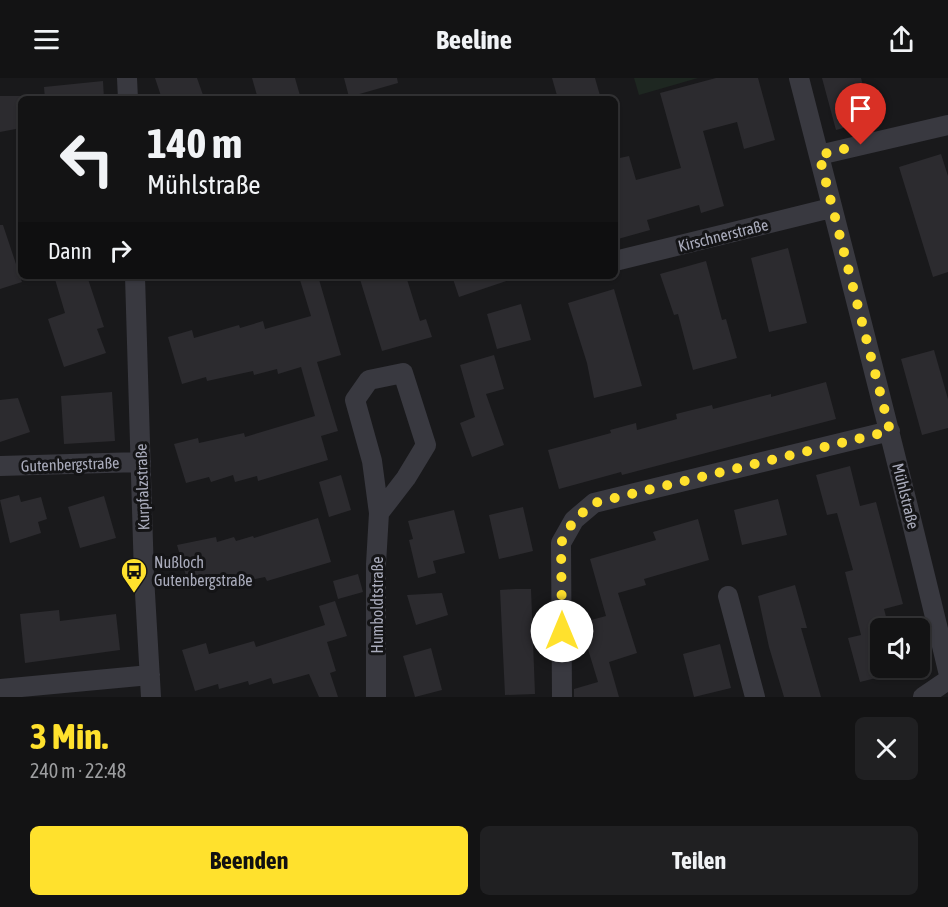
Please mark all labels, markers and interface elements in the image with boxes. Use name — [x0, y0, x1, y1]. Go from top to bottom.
icon: menu — [30, 23, 63, 56]
icon: share — [885, 23, 918, 56]
text: Beeline — [436, 24, 512, 55]
pin — [835, 83, 886, 145]
icon: arrive — [844, 92, 877, 125]
text: 140 m — [147, 119, 242, 167]
icon: left — [48, 120, 126, 198]
text: Mühlstraße — [147, 169, 261, 200]
street label: Kirschnerstraße — [676, 215, 770, 255]
icon: right — [104, 234, 137, 267]
text: Dann — [48, 238, 92, 264]
street label: Kurpfalzstraße — [131, 443, 154, 531]
street label: Gutenbergstraße — [20, 453, 120, 476]
street label: Mühlstraße — [889, 461, 923, 531]
place label: Nußloch Gutenbergstraße — [154, 553, 253, 590]
bus stop icon: Nußloch Gutenbergstraße — [119, 556, 149, 594]
street label: Humboldtstraße — [368, 557, 386, 653]
position arrow — [530, 599, 594, 663]
map controls — [870, 618, 930, 678]
button: sound — [870, 618, 930, 678]
text: 3 Min. — [30, 715, 108, 757]
button: close — [855, 717, 918, 780]
text: 240 m · 22:48 — [30, 759, 126, 782]
button: Beenden — [30, 826, 468, 895]
button: Teilen — [480, 826, 918, 895]

